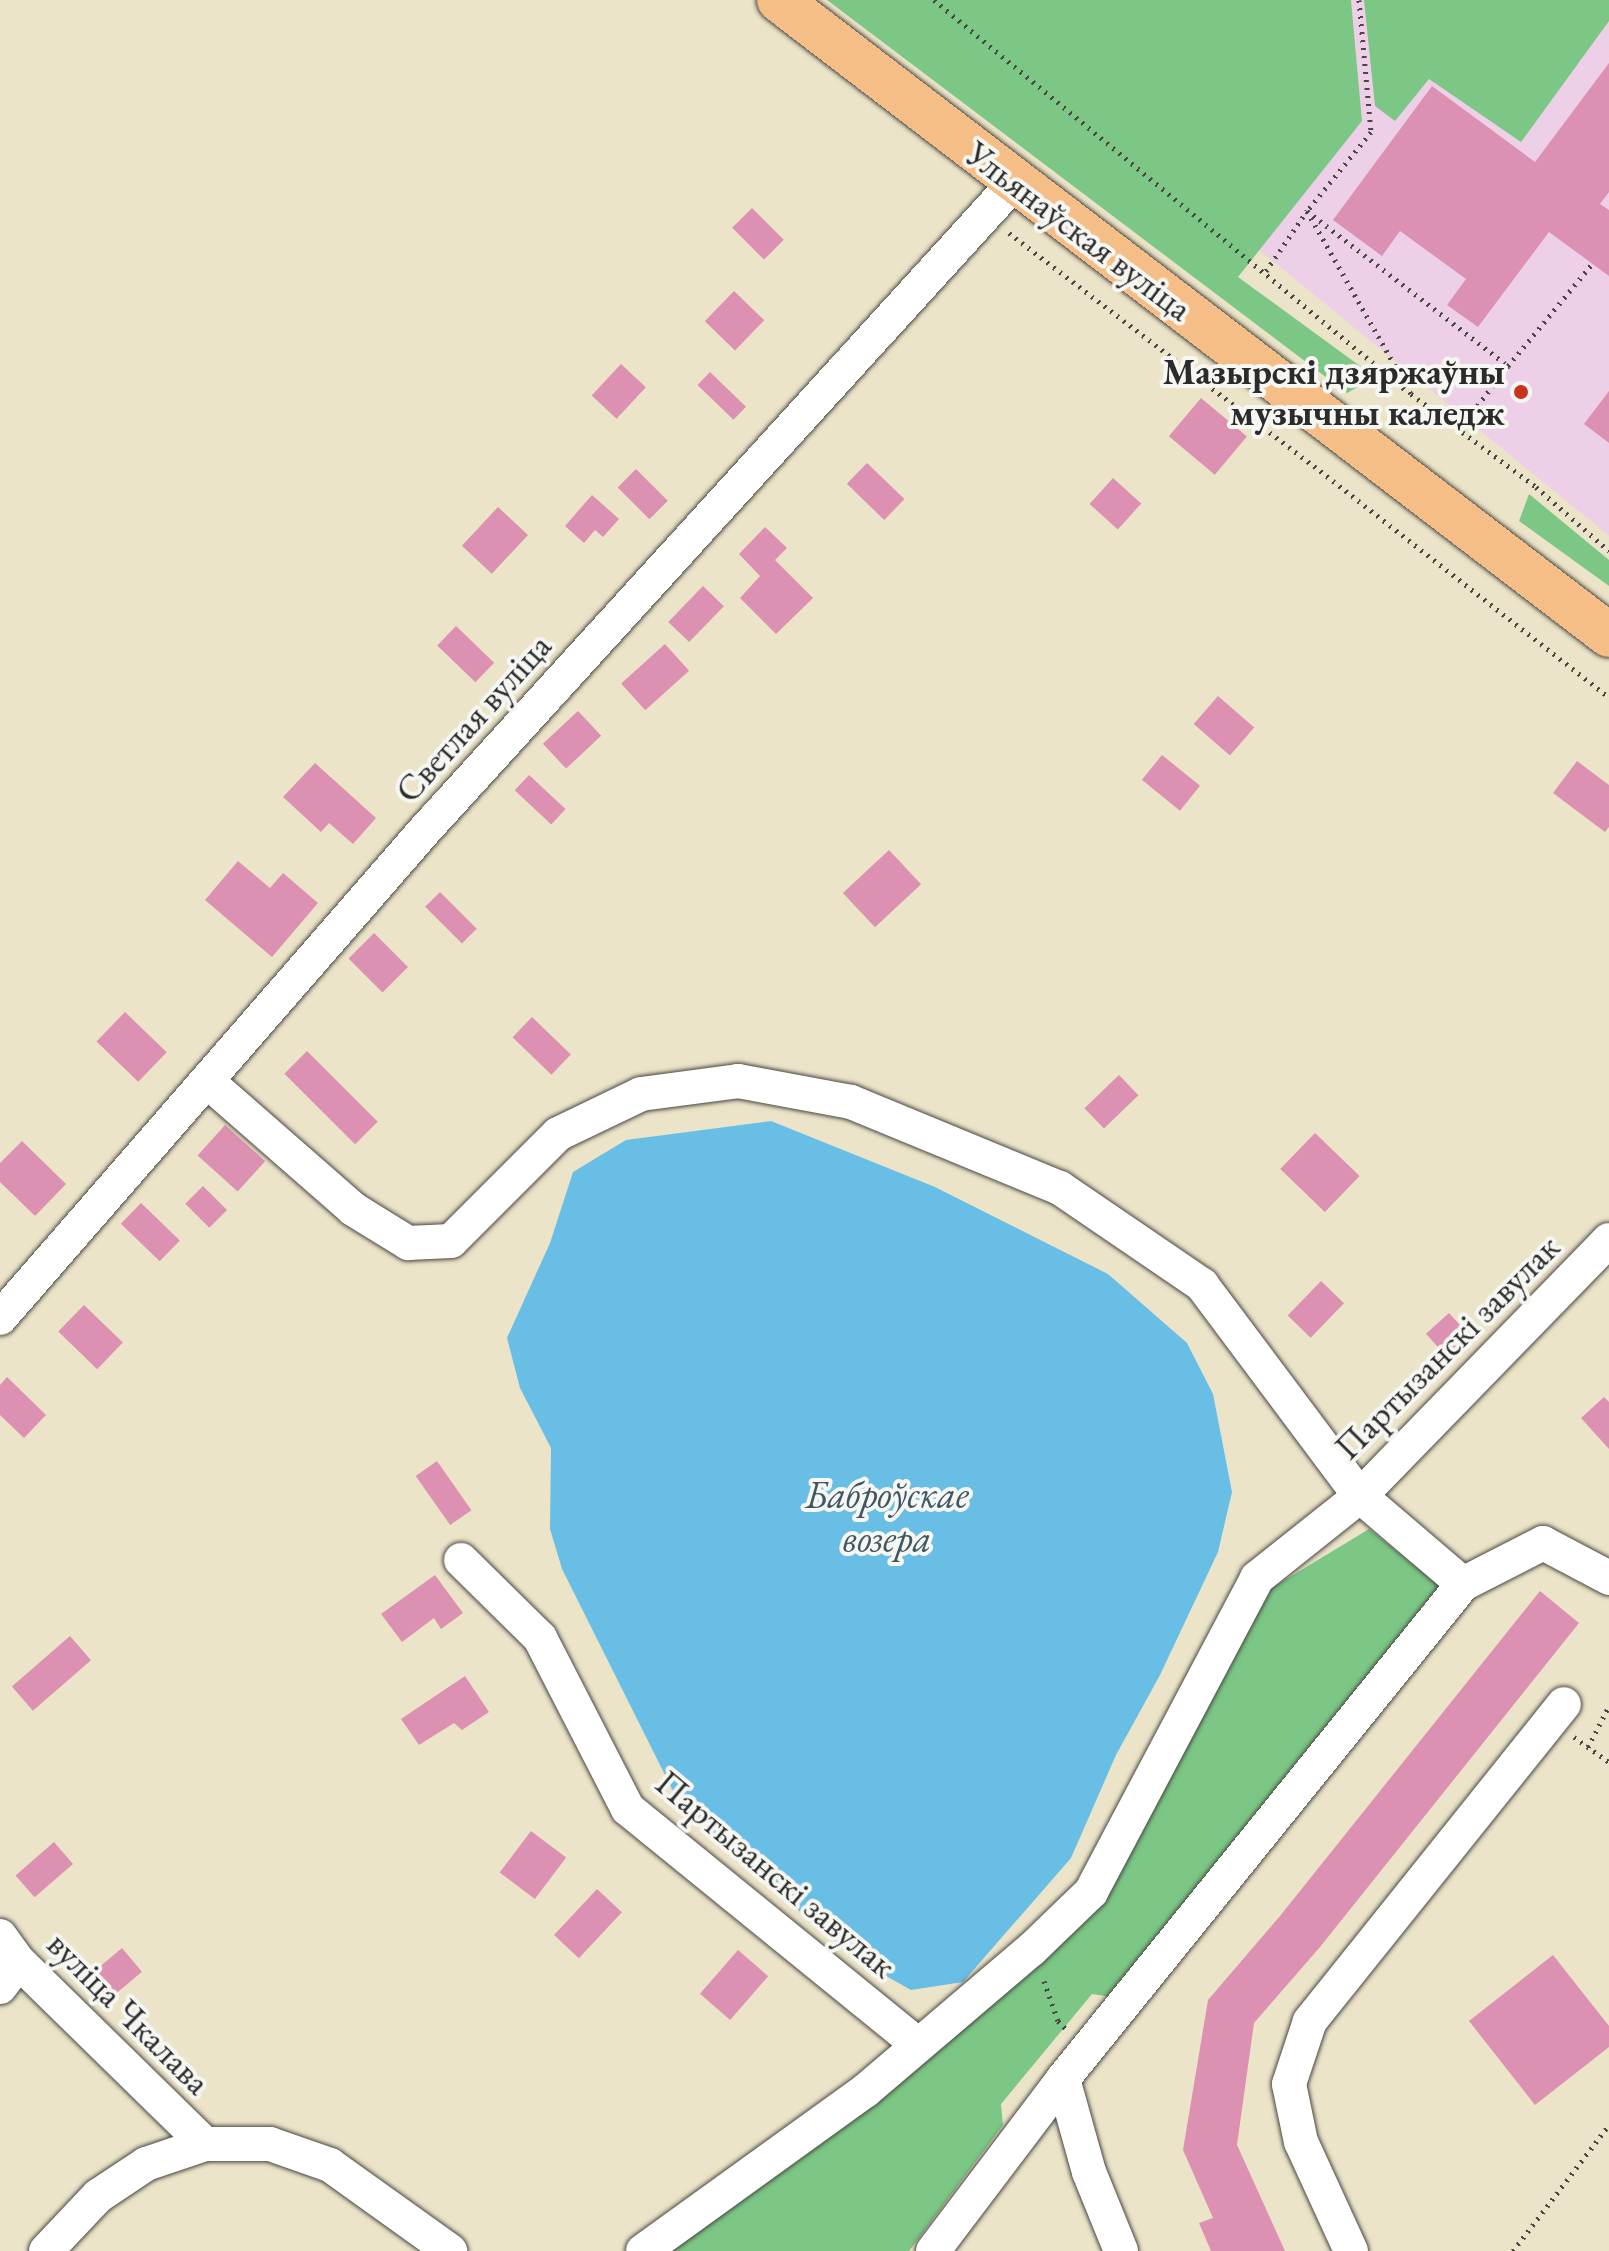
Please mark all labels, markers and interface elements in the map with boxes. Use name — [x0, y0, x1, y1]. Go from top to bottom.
street label: Ульянаўская вуліца — [957, 132, 1201, 330]
place label: Мазырскі дзяржаўны музычны каледж — [1163, 349, 1505, 434]
marker: Мазырскі дзяржаўны музычны каледж — [1512, 383, 1530, 401]
street label: Светлая вуліца — [386, 625, 560, 811]
street label: Партызанскі завулак — [1326, 1226, 1568, 1468]
water label: Баброўскае возера — [805, 1471, 969, 1560]
street label: Партызанскі завулак — [647, 1761, 905, 1987]
street label: вуліца Чкалава — [39, 1923, 219, 2103]

